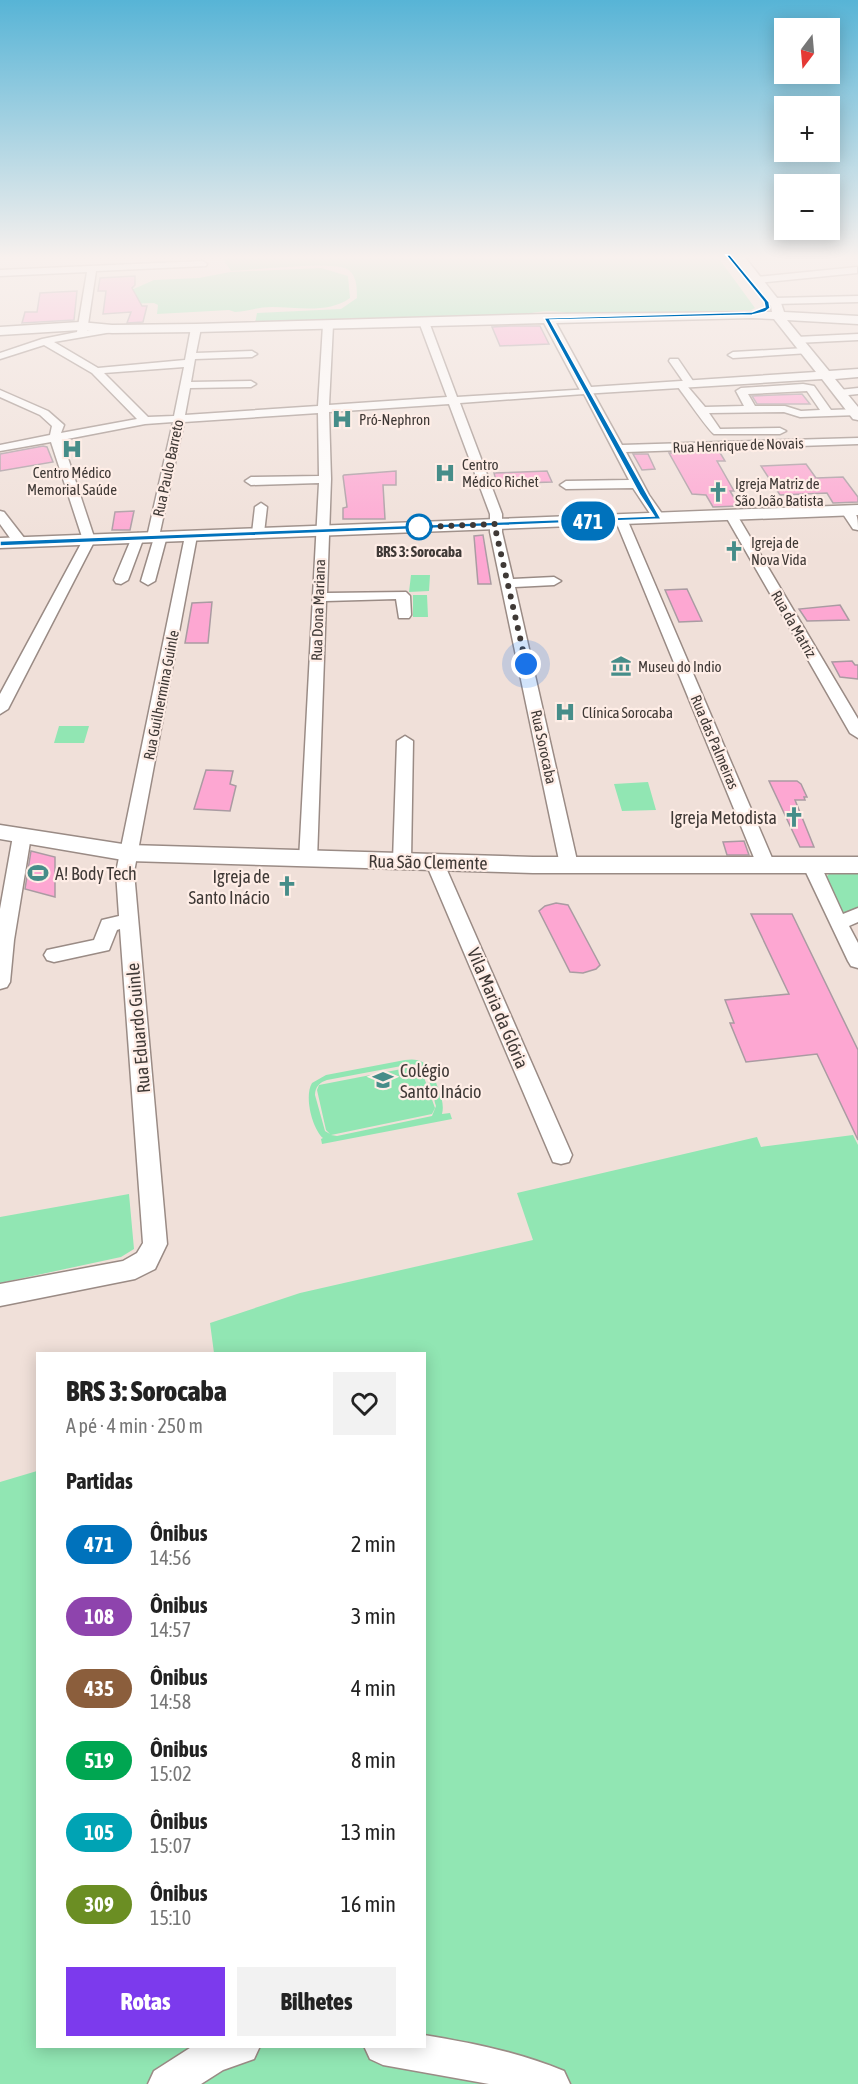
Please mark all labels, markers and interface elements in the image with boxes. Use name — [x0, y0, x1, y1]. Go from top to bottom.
north arrow — [774, 18, 840, 84]
map controls — [774, 18, 840, 240]
button: + — [774, 96, 840, 162]
button: − — [774, 174, 840, 240]
hospital icon: Pró-Nephron — [330, 407, 354, 431]
place label: Pró-Nephron — [359, 411, 430, 428]
street label: Rua Paulo Barreto — [149, 418, 187, 518]
street label: Rua Henrique de Novais — [672, 434, 804, 456]
hospital icon: Centro Médico Memorial Saúde — [60, 437, 84, 461]
place label: Centro Médico Richet — [462, 456, 539, 490]
hospital icon: Centro Médico Richet — [433, 461, 457, 485]
place label: Centro Médico Memorial Saúde — [27, 464, 117, 498]
place label: Igreja Matriz de São João Batista — [735, 475, 824, 509]
church icon: Igreja Matriz de São João Batista — [706, 480, 730, 504]
line badge: 471 — [554, 502, 622, 540]
text: 471 — [573, 509, 603, 533]
marker: BRS 3: Sorocaba — [406, 514, 432, 540]
place label: Igreja de Nova Vida — [751, 534, 807, 568]
church icon: Igreja de Nova Vida — [722, 539, 746, 563]
place label: BRS 3: Sorocaba — [376, 543, 462, 560]
street label: Rua Dona Mariana — [308, 559, 328, 661]
street label: Rua da Matriz — [768, 587, 820, 661]
street label: Rua Guilhermina Guinle — [140, 628, 182, 761]
your location — [511, 649, 541, 679]
museum icon: Museu do Indio — [609, 654, 633, 678]
place label: Museu do Indio — [638, 658, 722, 675]
street label: Rua das Palmeiras — [688, 692, 742, 792]
hospital icon: Clínica Sorocaba — [553, 700, 577, 724]
place label: Clínica Sorocaba — [582, 704, 673, 721]
street label: Rua Sorocaba — [528, 708, 560, 786]
church icon: Igreja Metodista — [782, 805, 806, 829]
place label: Igreja Metodista — [670, 807, 777, 828]
street label: Rua São Clemente — [368, 850, 488, 874]
sports icon: A! Body Tech — [26, 861, 50, 885]
place label: A! Body Tech — [55, 863, 137, 884]
place label: Igreja de Santo Inácio — [188, 866, 270, 908]
church icon: Igreja de Santo Inácio — [275, 874, 299, 898]
street label: Vila Maria da Glória — [463, 944, 533, 1072]
street label: Rua Eduardo Guinle — [122, 962, 154, 1094]
place label: Colégio Santo Inácio — [400, 1060, 482, 1102]
school or university icon: Colégio Santo Inácio — [371, 1068, 395, 1092]
button: heart — [333, 1372, 396, 1435]
text: BRS 3: Sorocaba — [66, 1375, 227, 1407]
text: A pé · 4 min · 250 m — [66, 1414, 203, 1437]
text: Partidas — [66, 1468, 133, 1494]
text: Ônibus — [150, 1520, 207, 1546]
text: 2 min — [351, 1531, 396, 1557]
text: 471 — [84, 1532, 114, 1556]
text: 14:56 — [150, 1546, 191, 1569]
text: Ônibus — [150, 1592, 207, 1618]
text: 3 min — [351, 1603, 396, 1629]
text: 108 — [84, 1604, 114, 1628]
text: 14:57 — [150, 1618, 191, 1641]
text: Ônibus — [150, 1664, 207, 1690]
text: 4 min — [351, 1675, 396, 1701]
text: 435 — [84, 1676, 114, 1700]
text: 14:58 — [150, 1690, 191, 1713]
text: Ônibus — [150, 1736, 207, 1762]
text: 8 min — [351, 1747, 396, 1773]
text: 519 — [84, 1748, 114, 1772]
text: 15:02 — [150, 1762, 192, 1785]
text: Ônibus — [150, 1808, 207, 1834]
text: 13 min — [341, 1819, 396, 1845]
text: 105 — [84, 1820, 114, 1844]
text: 15:07 — [150, 1834, 192, 1857]
text: Ônibus — [150, 1880, 207, 1906]
text: 16 min — [341, 1891, 396, 1917]
text: 309 — [84, 1892, 114, 1916]
text: 15:10 — [150, 1906, 191, 1929]
button: Rotas — [66, 1967, 225, 2036]
button: Bilhetes — [237, 1967, 396, 2036]

